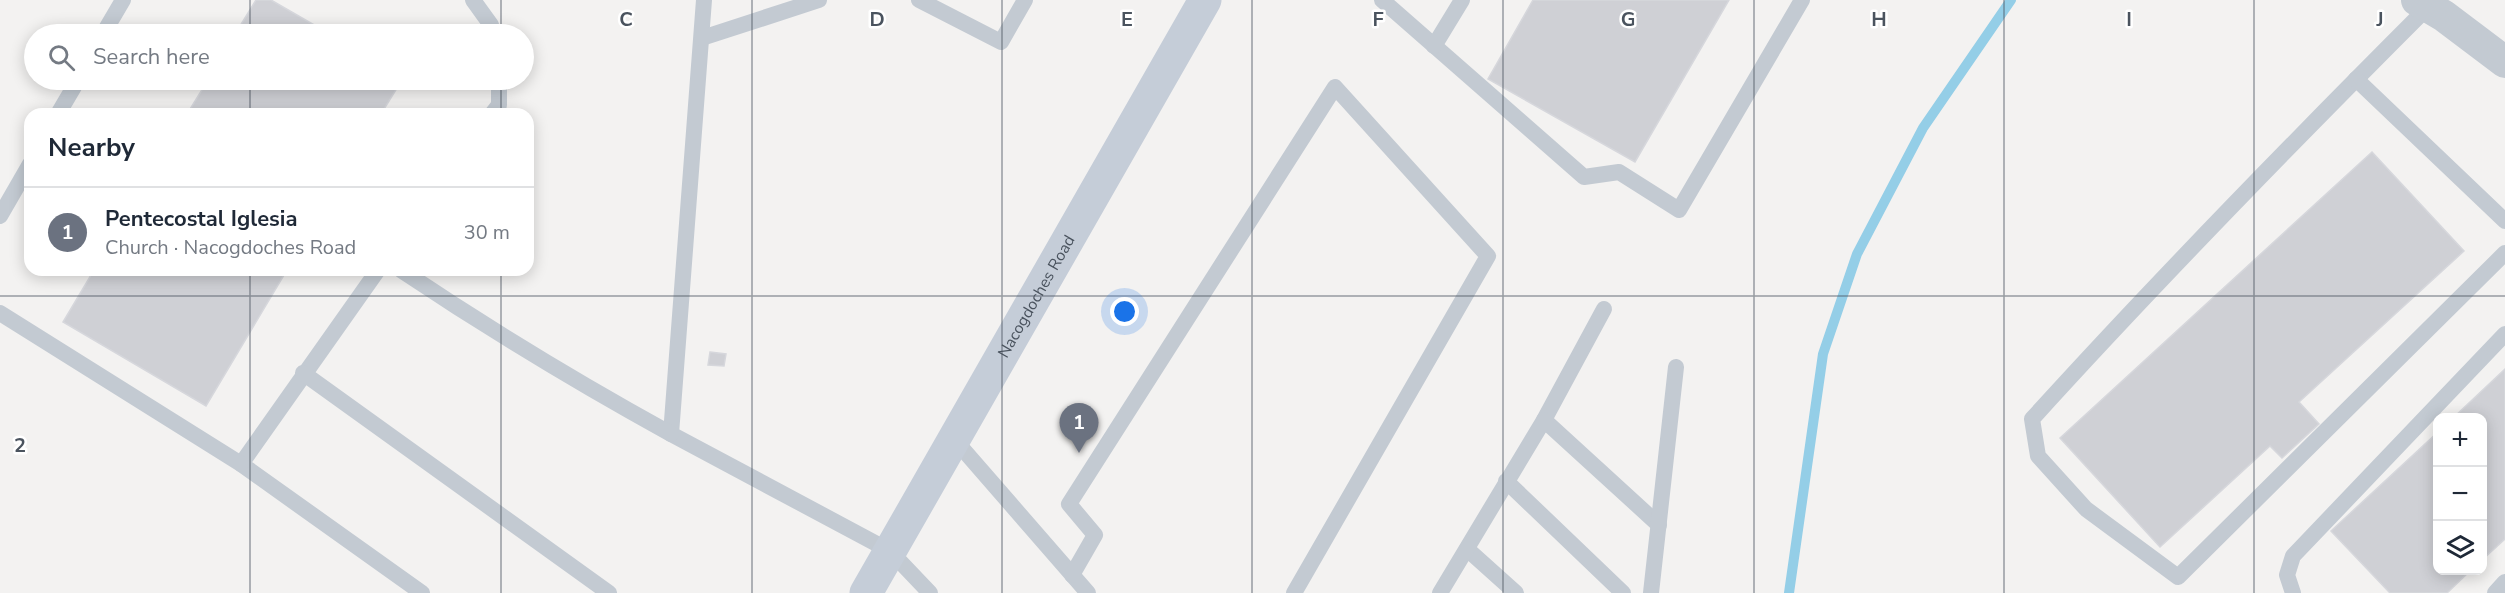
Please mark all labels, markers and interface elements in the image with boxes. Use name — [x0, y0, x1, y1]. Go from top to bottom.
text: C — [619, 6, 633, 33]
text: D — [869, 6, 885, 33]
text: E — [1121, 6, 1133, 33]
text: F — [1372, 6, 1384, 33]
text: G — [1621, 6, 1635, 33]
text: H — [1871, 6, 1887, 33]
text: I — [2126, 6, 2132, 33]
text: J — [2375, 6, 2384, 33]
search box — [24, 24, 534, 90]
icon: search — [45, 41, 78, 74]
text: Search here — [93, 42, 210, 72]
text: Nearby — [48, 130, 135, 165]
text: Pentecostal Iglesia — [105, 204, 297, 234]
text: 1 — [62, 219, 74, 246]
text: 30 m — [464, 219, 510, 246]
street label: Nacogdoches Road — [993, 231, 1080, 362]
text: Church · Nacogdoches Road — [105, 234, 356, 261]
your location — [1110, 297, 1139, 326]
pin: 1 — [1060, 404, 1098, 453]
map controls — [2433, 413, 2487, 575]
button: + — [2433, 413, 2487, 467]
text: 2 — [14, 432, 26, 459]
button: − — [2433, 467, 2487, 521]
button: layers — [2433, 521, 2487, 575]

